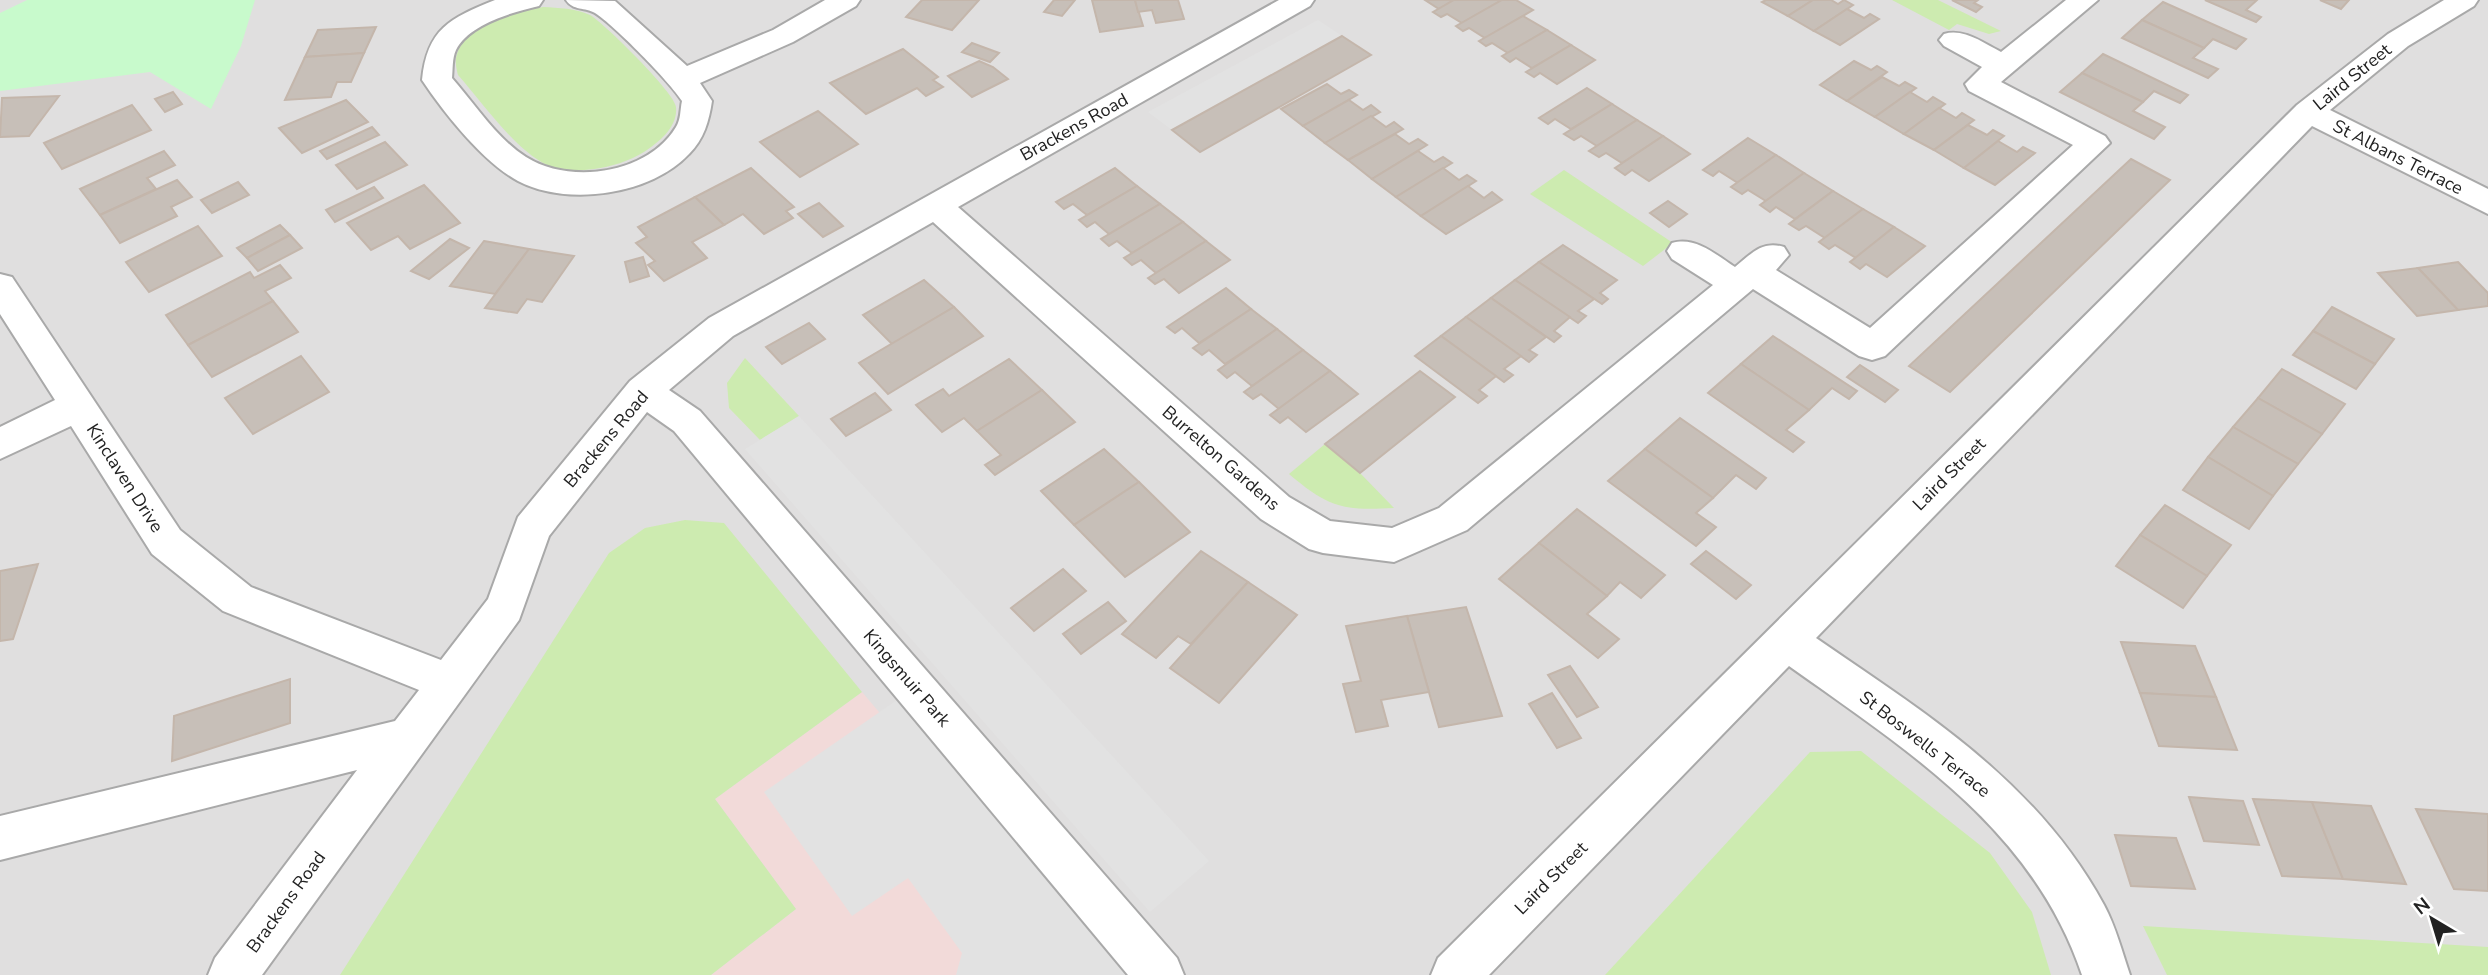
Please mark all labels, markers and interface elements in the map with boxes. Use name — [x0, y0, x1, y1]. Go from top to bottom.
street label: Laird Street — [2308, 38, 2397, 116]
street label: Brackens Road — [1016, 87, 1132, 167]
street label: St Albans Terrace — [2329, 114, 2467, 200]
street label: Brackens Road — [558, 385, 654, 493]
street label: Burrelton Gardens — [1157, 400, 1285, 516]
street label: Kinclaven Drive — [81, 419, 169, 537]
street label: Laird Street — [1907, 432, 1991, 516]
street label: Kingsmuir Park — [858, 624, 957, 732]
street label: St Boswells Terrace — [1855, 685, 1995, 803]
street label: Laird Street — [1509, 836, 1593, 920]
street label: Brackens Road — [241, 846, 331, 958]
north arrow — [2397, 884, 2467, 954]
text: N — [2409, 892, 2436, 921]

